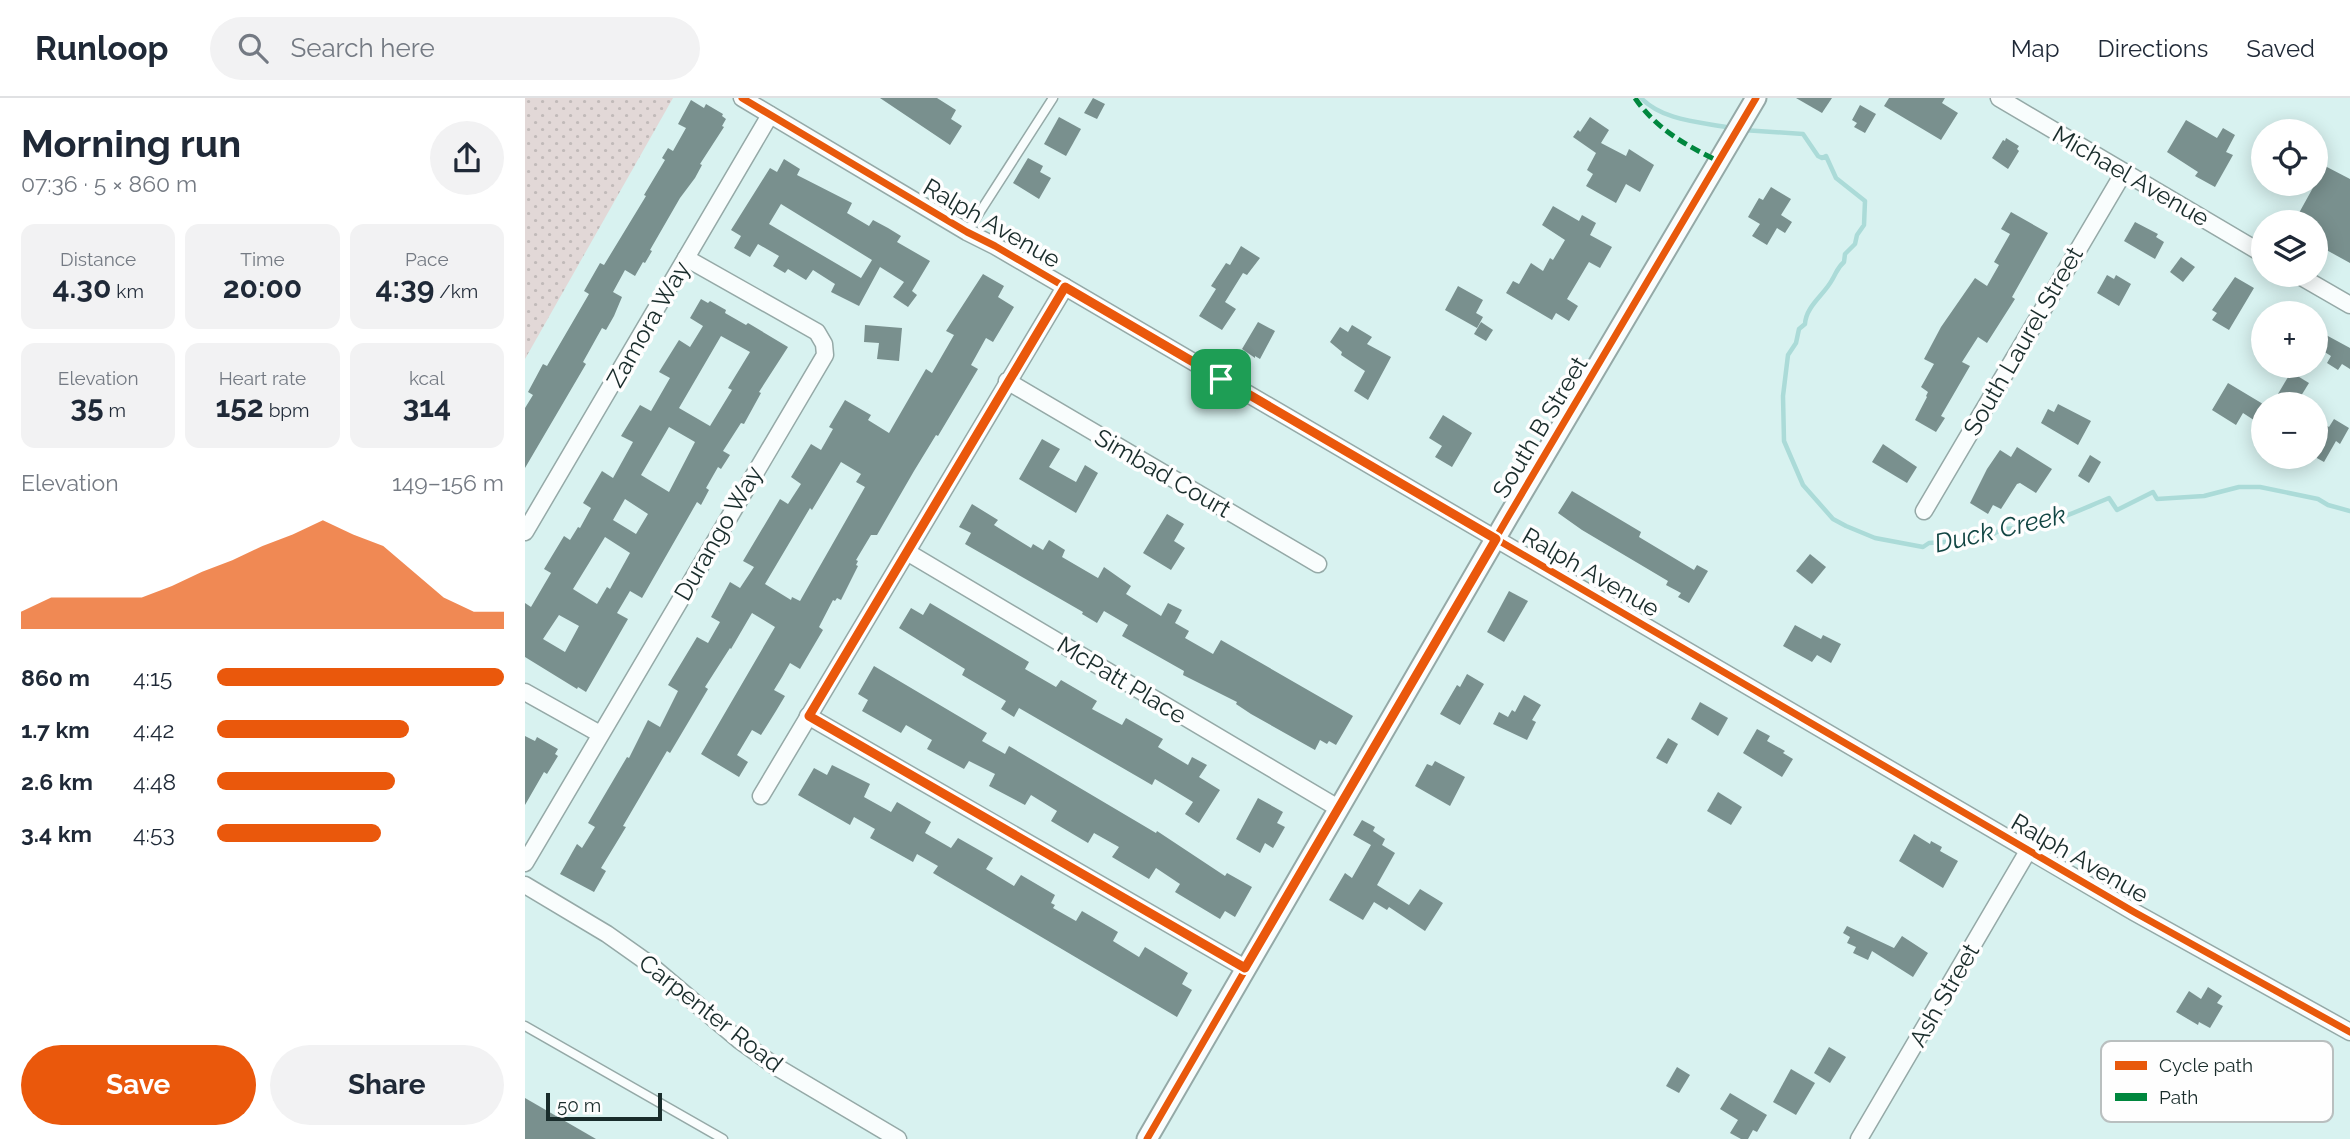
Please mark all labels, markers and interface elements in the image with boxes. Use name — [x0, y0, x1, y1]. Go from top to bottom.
search box — [210, 17, 700, 80]
text: Runloop — [35, 29, 168, 68]
icon: search — [234, 29, 272, 67]
text: Search here — [290, 33, 435, 63]
text: Map — [2011, 34, 2060, 63]
text: Directions — [2098, 34, 2208, 63]
text: Saved — [2246, 34, 2315, 63]
street label: Michael Avenue — [2048, 119, 2214, 233]
map controls — [2251, 119, 2328, 469]
button: locate — [2251, 119, 2328, 196]
text: Morning run — [21, 121, 241, 166]
button: share — [430, 121, 504, 195]
text: 07:36 · 5 × 860 m — [21, 170, 197, 197]
street label: Ralph Avenue — [918, 172, 1066, 274]
button: layers — [2251, 210, 2328, 287]
street label: South Laurel Street — [1957, 241, 2089, 441]
text: Distance — [60, 248, 136, 270]
text: Time — [240, 248, 285, 270]
text: Pace — [405, 248, 449, 270]
street label: Zamora Way — [600, 256, 696, 392]
text: 4.30 — [52, 270, 111, 305]
text: 20:00 — [223, 270, 302, 305]
text: 4:39 — [375, 270, 434, 305]
text: km — [111, 280, 144, 302]
text: /km — [434, 280, 478, 302]
button: + — [2251, 301, 2328, 378]
pin — [1191, 349, 1251, 409]
street label: South B Street — [1486, 351, 1594, 503]
icon: arrive — [1202, 360, 1240, 398]
text: Elevation — [58, 367, 139, 389]
text: Heart rate — [219, 367, 306, 389]
text: kcal — [409, 367, 445, 389]
text: 35 — [70, 389, 104, 424]
text: 152 — [215, 389, 264, 424]
text: 314 — [402, 389, 451, 424]
button: − — [2251, 392, 2328, 469]
text: m — [104, 399, 126, 421]
text: bpm — [264, 399, 310, 421]
street label: Simbad Court — [1090, 422, 1236, 524]
street label: Durango Way — [668, 460, 768, 606]
text: Elevation — [21, 469, 119, 496]
text: 149–156 m — [392, 469, 504, 496]
water label: Duck Creek — [1931, 499, 2069, 559]
street label: Ralph Avenue — [1517, 521, 1665, 623]
street label: McPatt Place — [1052, 630, 1192, 730]
text: 860 m — [21, 664, 90, 691]
text: 4:15 — [133, 664, 172, 691]
text: 1.7 km — [21, 716, 90, 743]
text: 4:42 — [133, 716, 174, 743]
text: 2.6 km — [21, 768, 93, 795]
text: 4:48 — [133, 768, 176, 795]
street label: Ralph Avenue — [2006, 807, 2154, 909]
text: 3.4 km — [21, 820, 92, 847]
text: 4:53 — [133, 820, 175, 847]
street label: Ash Street — [1903, 938, 1985, 1052]
street label: Carpenter Road — [633, 948, 789, 1078]
legend — [2101, 1041, 2333, 1122]
button: Save — [21, 1045, 256, 1125]
button: Share — [270, 1045, 504, 1125]
text: Cycle path — [2159, 1054, 2253, 1076]
text: Path — [2159, 1086, 2198, 1108]
scale bar — [546, 1090, 661, 1122]
text: 50 m — [557, 1094, 601, 1116]

